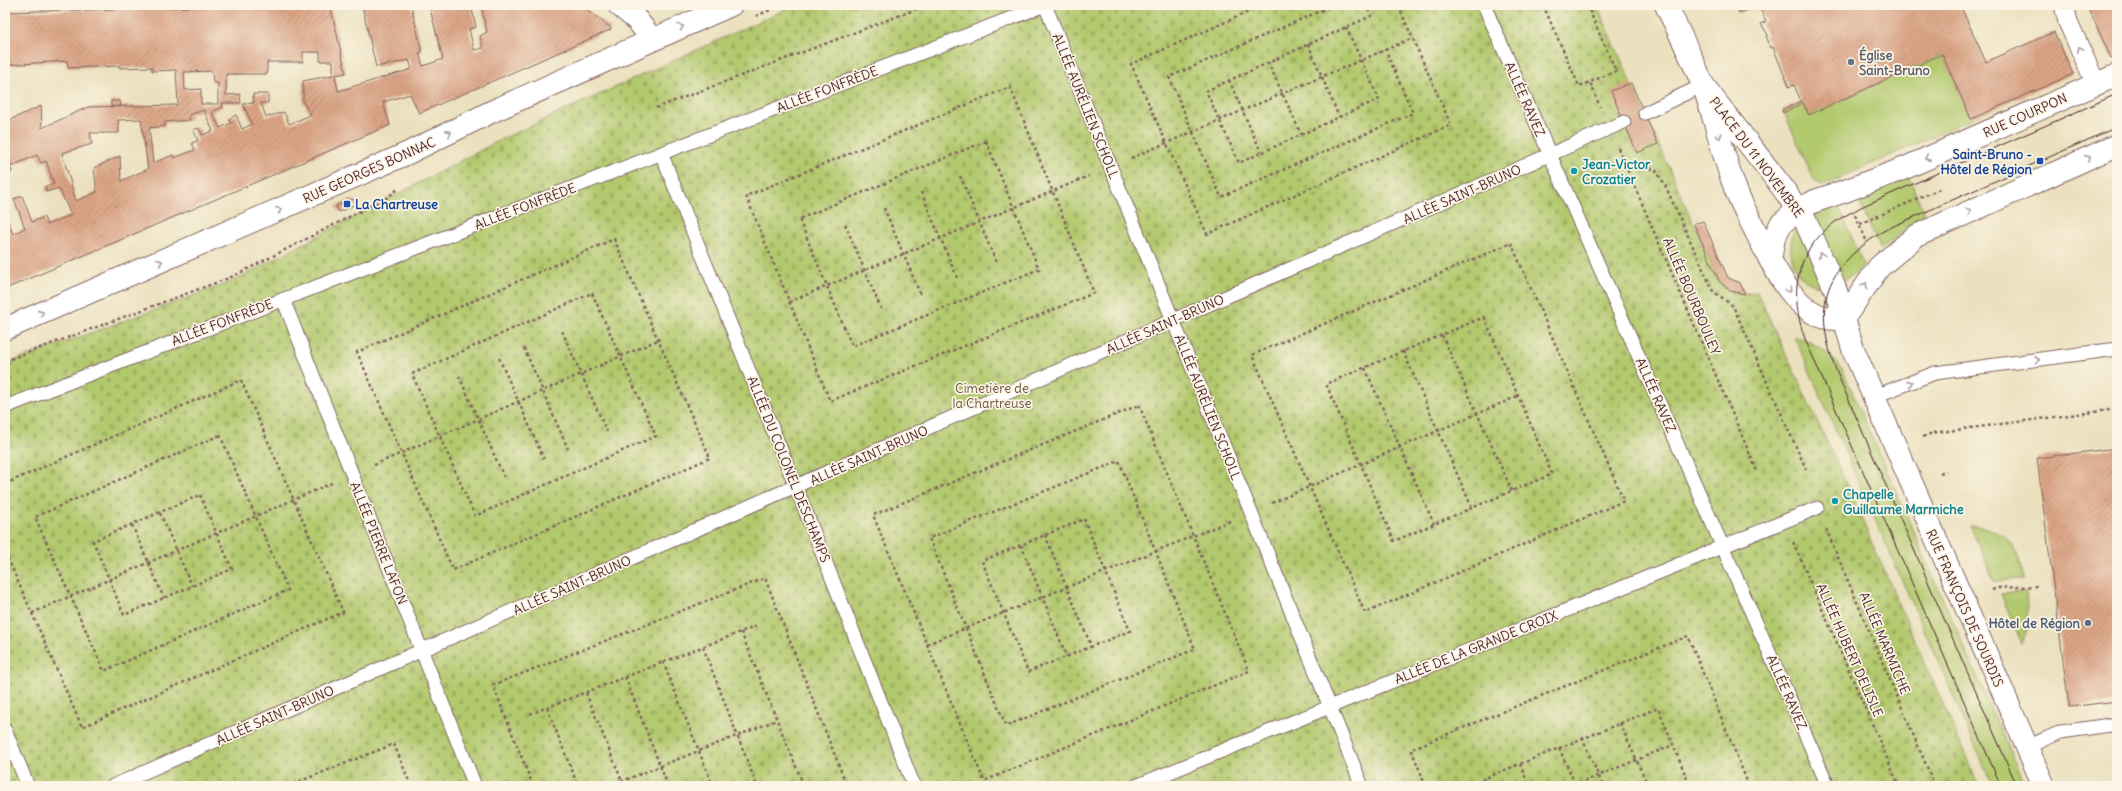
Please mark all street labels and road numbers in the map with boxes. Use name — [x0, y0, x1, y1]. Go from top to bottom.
street label: ALLÉE AURÉLIEN SCHOLL — [1049, 30, 1123, 182]
street label: ALLÉE RAVEZ — [1500, 59, 1550, 139]
street label: ALLÉE FONFRÈDE — [774, 61, 881, 117]
street label: RUE COURPON — [1981, 89, 2070, 142]
street label: PLACE DU 11 NOVEMBRE — [1706, 94, 1808, 221]
street label: RUE GEORGES BONNAC — [300, 133, 439, 207]
street label: ALLÉE SAINT-BRUNO — [1400, 160, 1524, 228]
street label: ALLÉE FONFRÈDE — [472, 178, 579, 234]
street label: ALLÉE BOURBOULEY — [1659, 235, 1725, 357]
street label: ALLÉE SAINT-BRUNO — [1103, 290, 1227, 358]
street label: ALLÉE FONFRÈDE — [169, 294, 276, 350]
street label: ALLÉE AURÉLIEN SCHOLL — [1171, 331, 1245, 483]
street label: ALLÉE RAVEZ — [1631, 355, 1681, 435]
street label: ALLÉE DU COLONEL DESCHAMPS — [743, 373, 835, 565]
street label: ALLÉE SAINT-BRUNO — [807, 421, 931, 489]
street label: ALLÉE PIERRE LAFON — [346, 479, 412, 607]
street label: RUE FRANÇOIS DE SOURDIS — [1922, 527, 2007, 690]
street label: ALLÉE SAINT-BRUNO — [510, 551, 634, 619]
street label: ALLÉE HUBERT DELISLE — [1812, 580, 1888, 720]
street label: ALLÉE MARMICHE — [1855, 589, 1915, 697]
street label: ALLÉE DE LA GRANDE CROIX — [1392, 606, 1560, 688]
street label: ALLÉE RAVEZ — [1762, 652, 1812, 732]
street label: ALLÉE SAINT-BRUNO — [213, 681, 337, 749]

